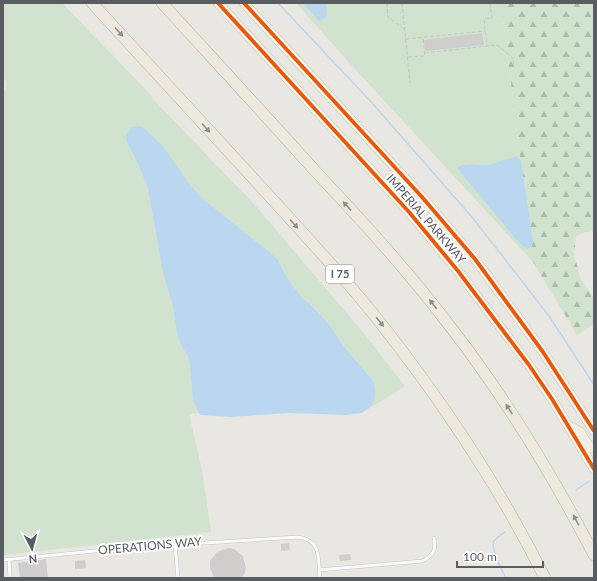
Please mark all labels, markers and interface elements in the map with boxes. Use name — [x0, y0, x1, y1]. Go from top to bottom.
one-way arrow — [114, 27, 123, 37]
one-way arrow — [202, 123, 211, 133]
street label: IMPERIAL PARKWAY — [384, 171, 470, 267]
one-way arrow — [343, 200, 352, 211]
one-way arrow — [289, 219, 298, 228]
road number: I 75 — [326, 265, 354, 283]
one-way arrow — [428, 298, 437, 309]
one-way arrow — [375, 316, 384, 327]
one-way arrow — [505, 404, 513, 414]
one-way arrow — [573, 514, 579, 526]
north arrow — [12, 529, 52, 569]
street label: OPERATIONS WAY — [98, 533, 203, 557]
scale bar — [457, 543, 543, 569]
text: 100 m — [463, 549, 497, 564]
text: N — [28, 553, 38, 566]

